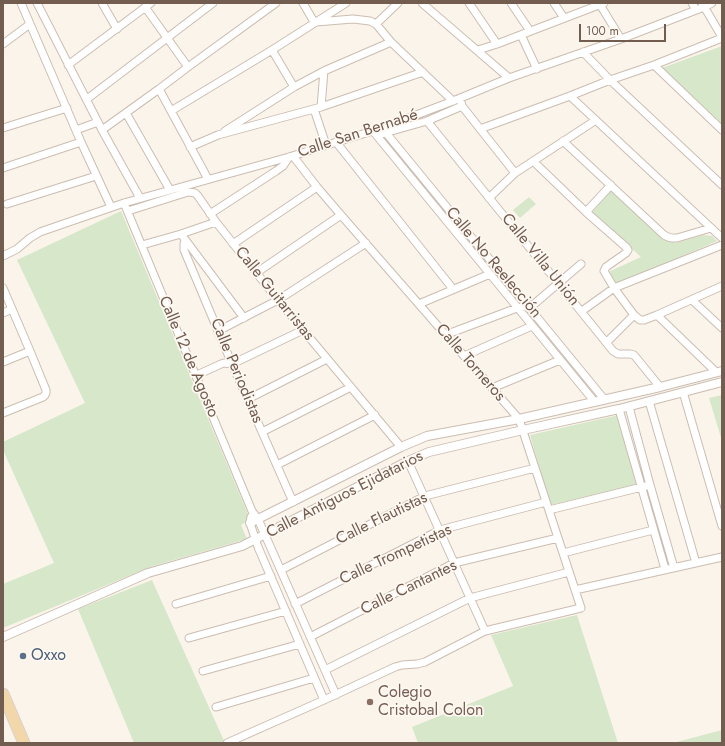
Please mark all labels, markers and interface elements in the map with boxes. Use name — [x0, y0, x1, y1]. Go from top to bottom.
scale bar — [581, 16, 668, 42]
text: 100 m — [586, 22, 619, 40]
street label: Calle San Bernabé — [296, 106, 420, 162]
street label: Calle No Reelección — [441, 204, 545, 322]
street label: Calle Villa Unión — [497, 210, 583, 310]
street label: Calle Guitarristas — [230, 243, 318, 345]
street label: Calle 12 de Agosto — [154, 294, 222, 420]
street label: Calle Periodistas — [205, 316, 267, 426]
street label: Calle Torneros — [431, 320, 509, 406]
street label: Calle Antiguos Ejidatarios — [263, 447, 427, 543]
street label: Calle Flautistas — [333, 489, 431, 549]
street label: Calle Trompetistas — [337, 521, 455, 589]
street label: Calle Cantantes — [358, 556, 460, 620]
place label: Oxxo — [31, 646, 66, 666]
marker: Oxxo — [18, 651, 28, 661]
place label: Colegio Cristobal Colon — [378, 683, 483, 721]
marker: Colegio Cristobal Colon — [365, 697, 375, 707]

